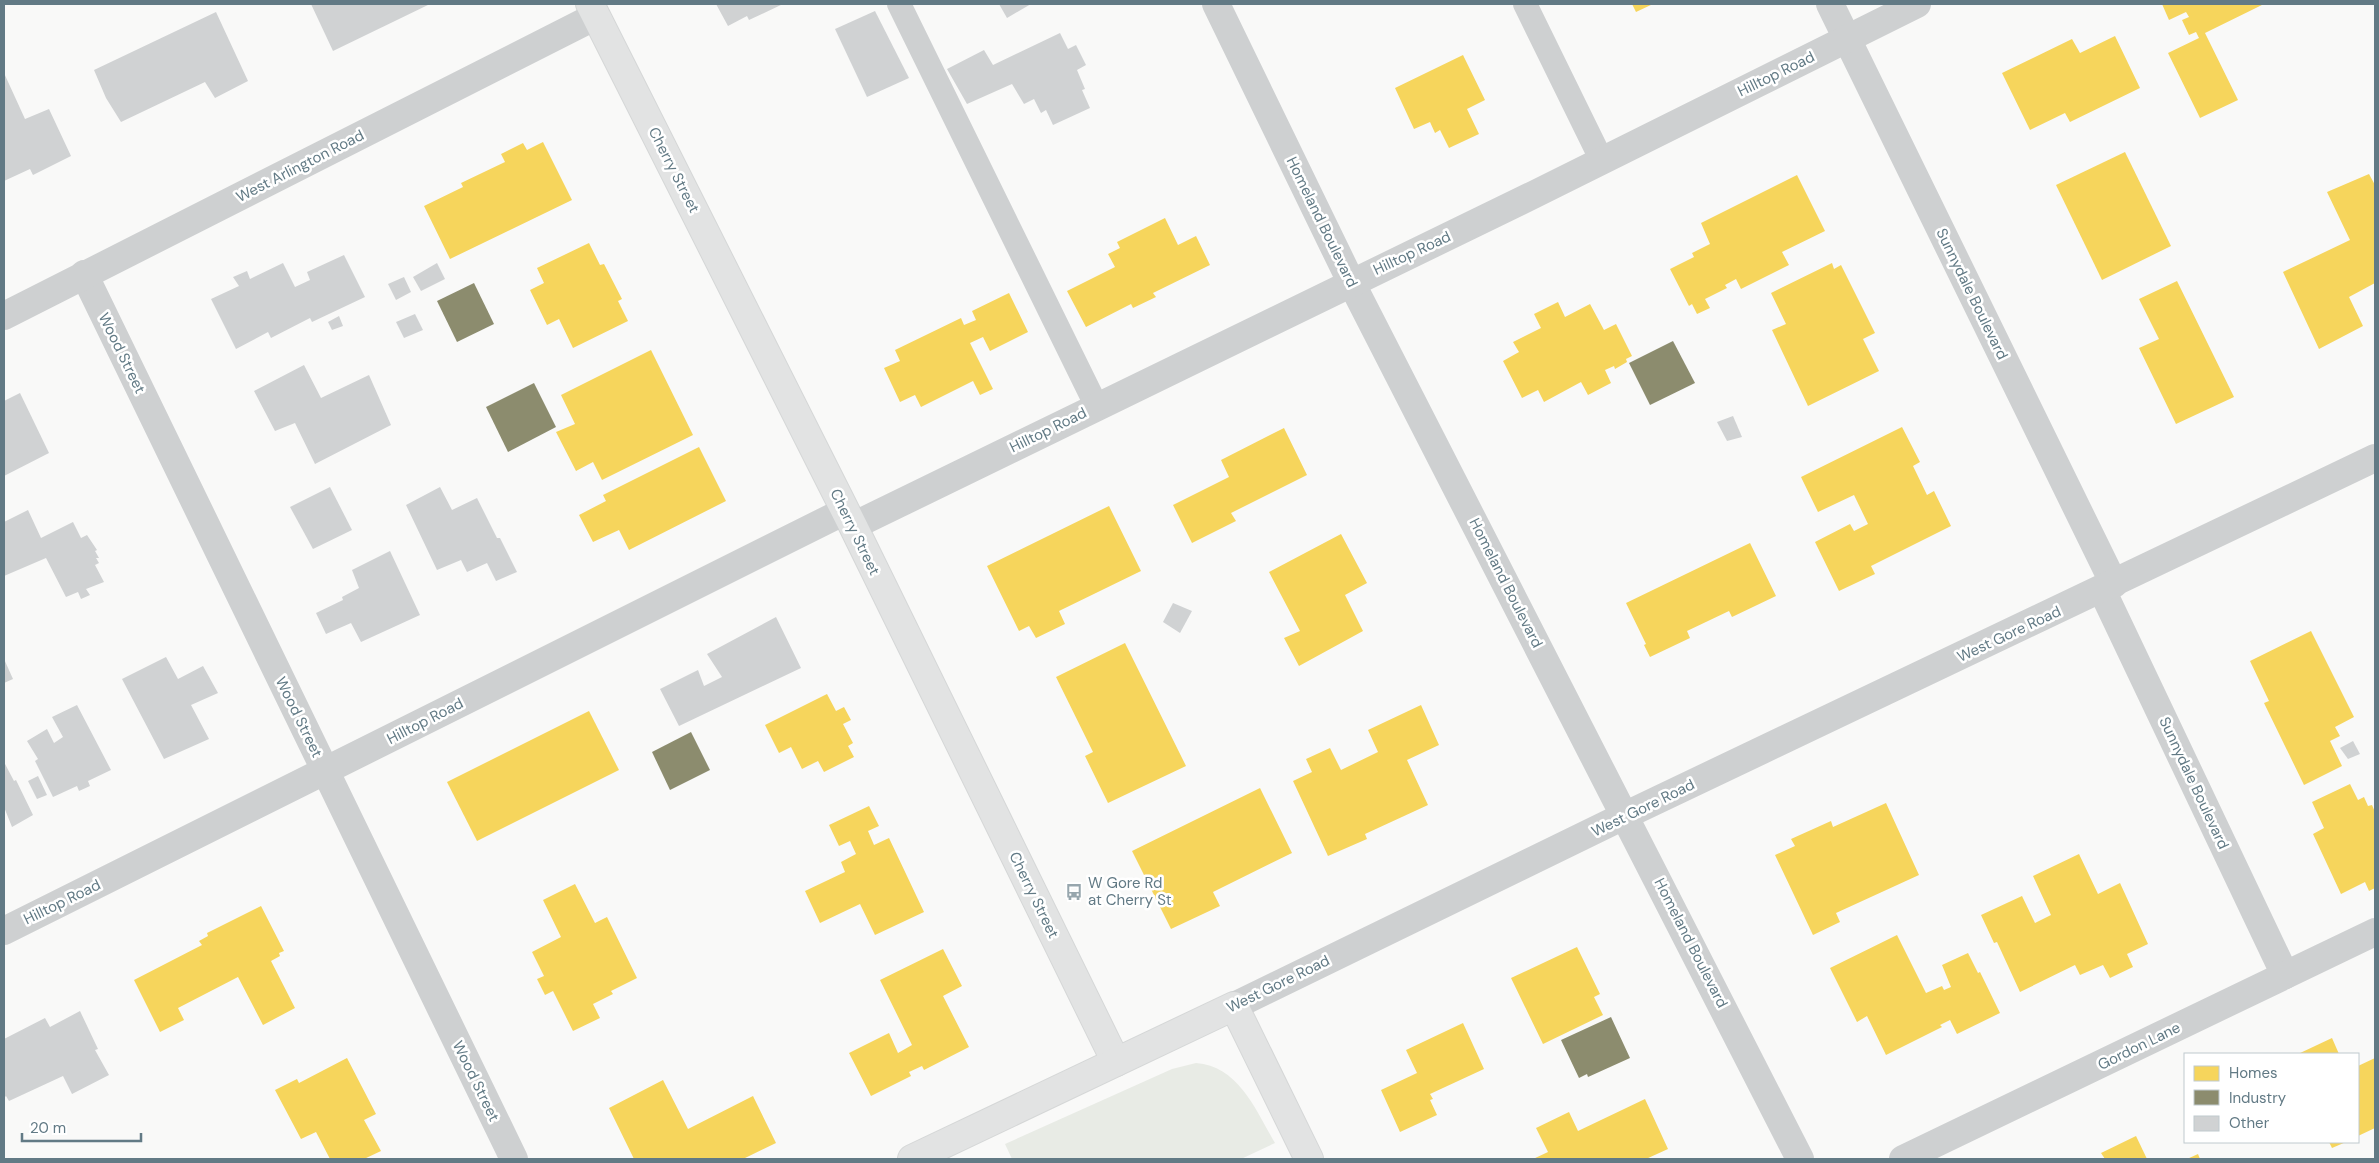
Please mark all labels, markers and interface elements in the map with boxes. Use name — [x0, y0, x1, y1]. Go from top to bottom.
street label: Hilltop Road — [1734, 47, 1818, 101]
street label: Cherry Street — [644, 124, 704, 216]
street label: West Arlington Road — [233, 125, 367, 207]
street label: Homeland Boulevard — [1282, 153, 1362, 291]
street label: Sunnydale Boulevard — [1931, 225, 2013, 363]
street label: Hilltop Road — [1370, 226, 1454, 280]
street label: Wood Street — [94, 309, 150, 397]
street label: Hilltop Road — [1006, 403, 1090, 457]
street label: Cherry Street — [825, 485, 885, 579]
street label: Homeland Boulevard — [1465, 515, 1547, 651]
street label: West Gore Road — [1954, 601, 2064, 667]
street label: Wood Street — [271, 673, 327, 761]
street label: Hilltop Road — [383, 693, 467, 749]
street label: Sunnydale Boulevard — [2155, 714, 2233, 852]
street label: West Gore Road — [1588, 774, 1698, 842]
street label: Cherry Street — [1004, 848, 1064, 942]
place label: W Gore Rd at Cherry St — [1088, 873, 1172, 910]
street label: Hilltop Road — [20, 875, 104, 929]
street label: Homeland Boulevard — [1650, 875, 1732, 1011]
bus stop icon: W Gore Rd at Cherry St — [1064, 882, 1084, 902]
street label: West Gore Road — [1223, 950, 1333, 1018]
street label: Gordon Lane — [2094, 1017, 2184, 1075]
street label: Wood Street — [448, 1037, 504, 1125]
legend — [2184, 1053, 2359, 1143]
text: Homes — [2229, 1063, 2278, 1083]
text: Industry — [2229, 1088, 2287, 1108]
scale bar — [22, 1110, 141, 1142]
text: Other — [2229, 1113, 2270, 1133]
text: 20 m — [30, 1118, 66, 1138]

